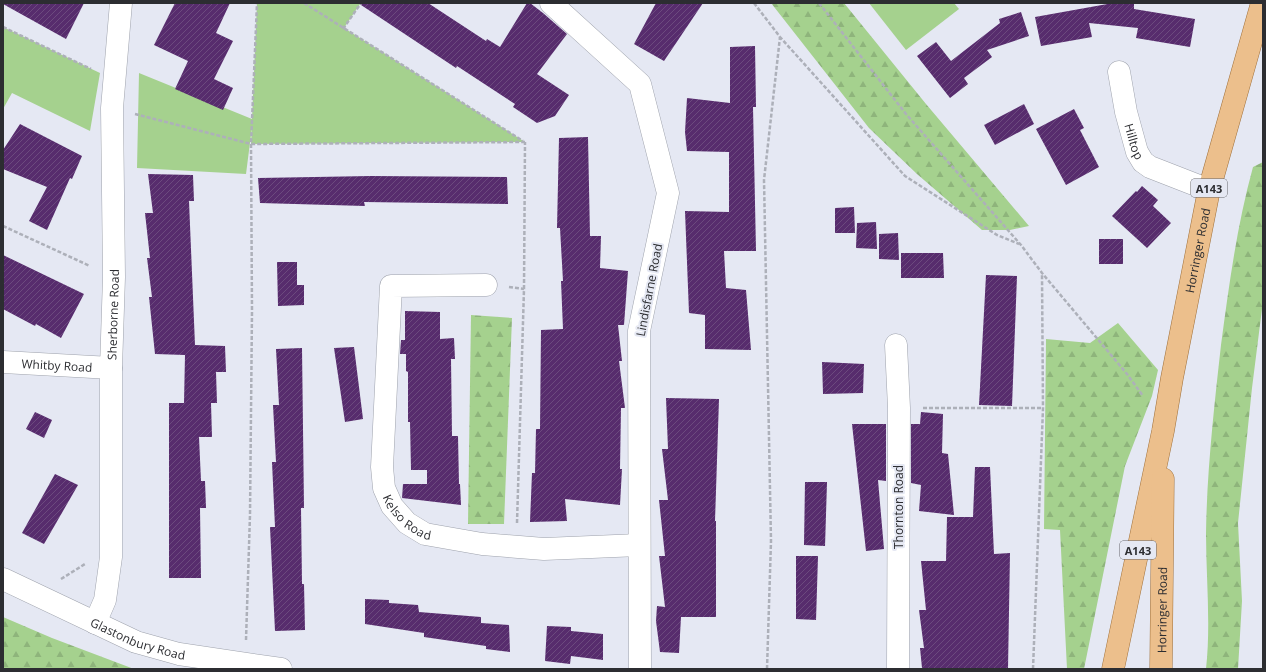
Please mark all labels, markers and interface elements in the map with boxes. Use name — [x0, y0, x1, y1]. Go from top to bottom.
street label: Hilltop — [1121, 121, 1148, 163]
road number: A143 — [1191, 179, 1227, 197]
street label: Horringer Road — [1180, 206, 1214, 294]
street label: Lindisfarne Road — [632, 242, 666, 338]
street label: Sherborne Road — [103, 269, 123, 360]
street label: Whitby Road — [21, 355, 93, 375]
street label: Thornton Road — [890, 465, 907, 549]
street label: Kelso Road — [379, 492, 433, 543]
road number: A143 — [1120, 541, 1156, 559]
street label: Horringer Road — [1153, 567, 1171, 653]
street label: Glastonbury Road — [88, 613, 187, 663]

